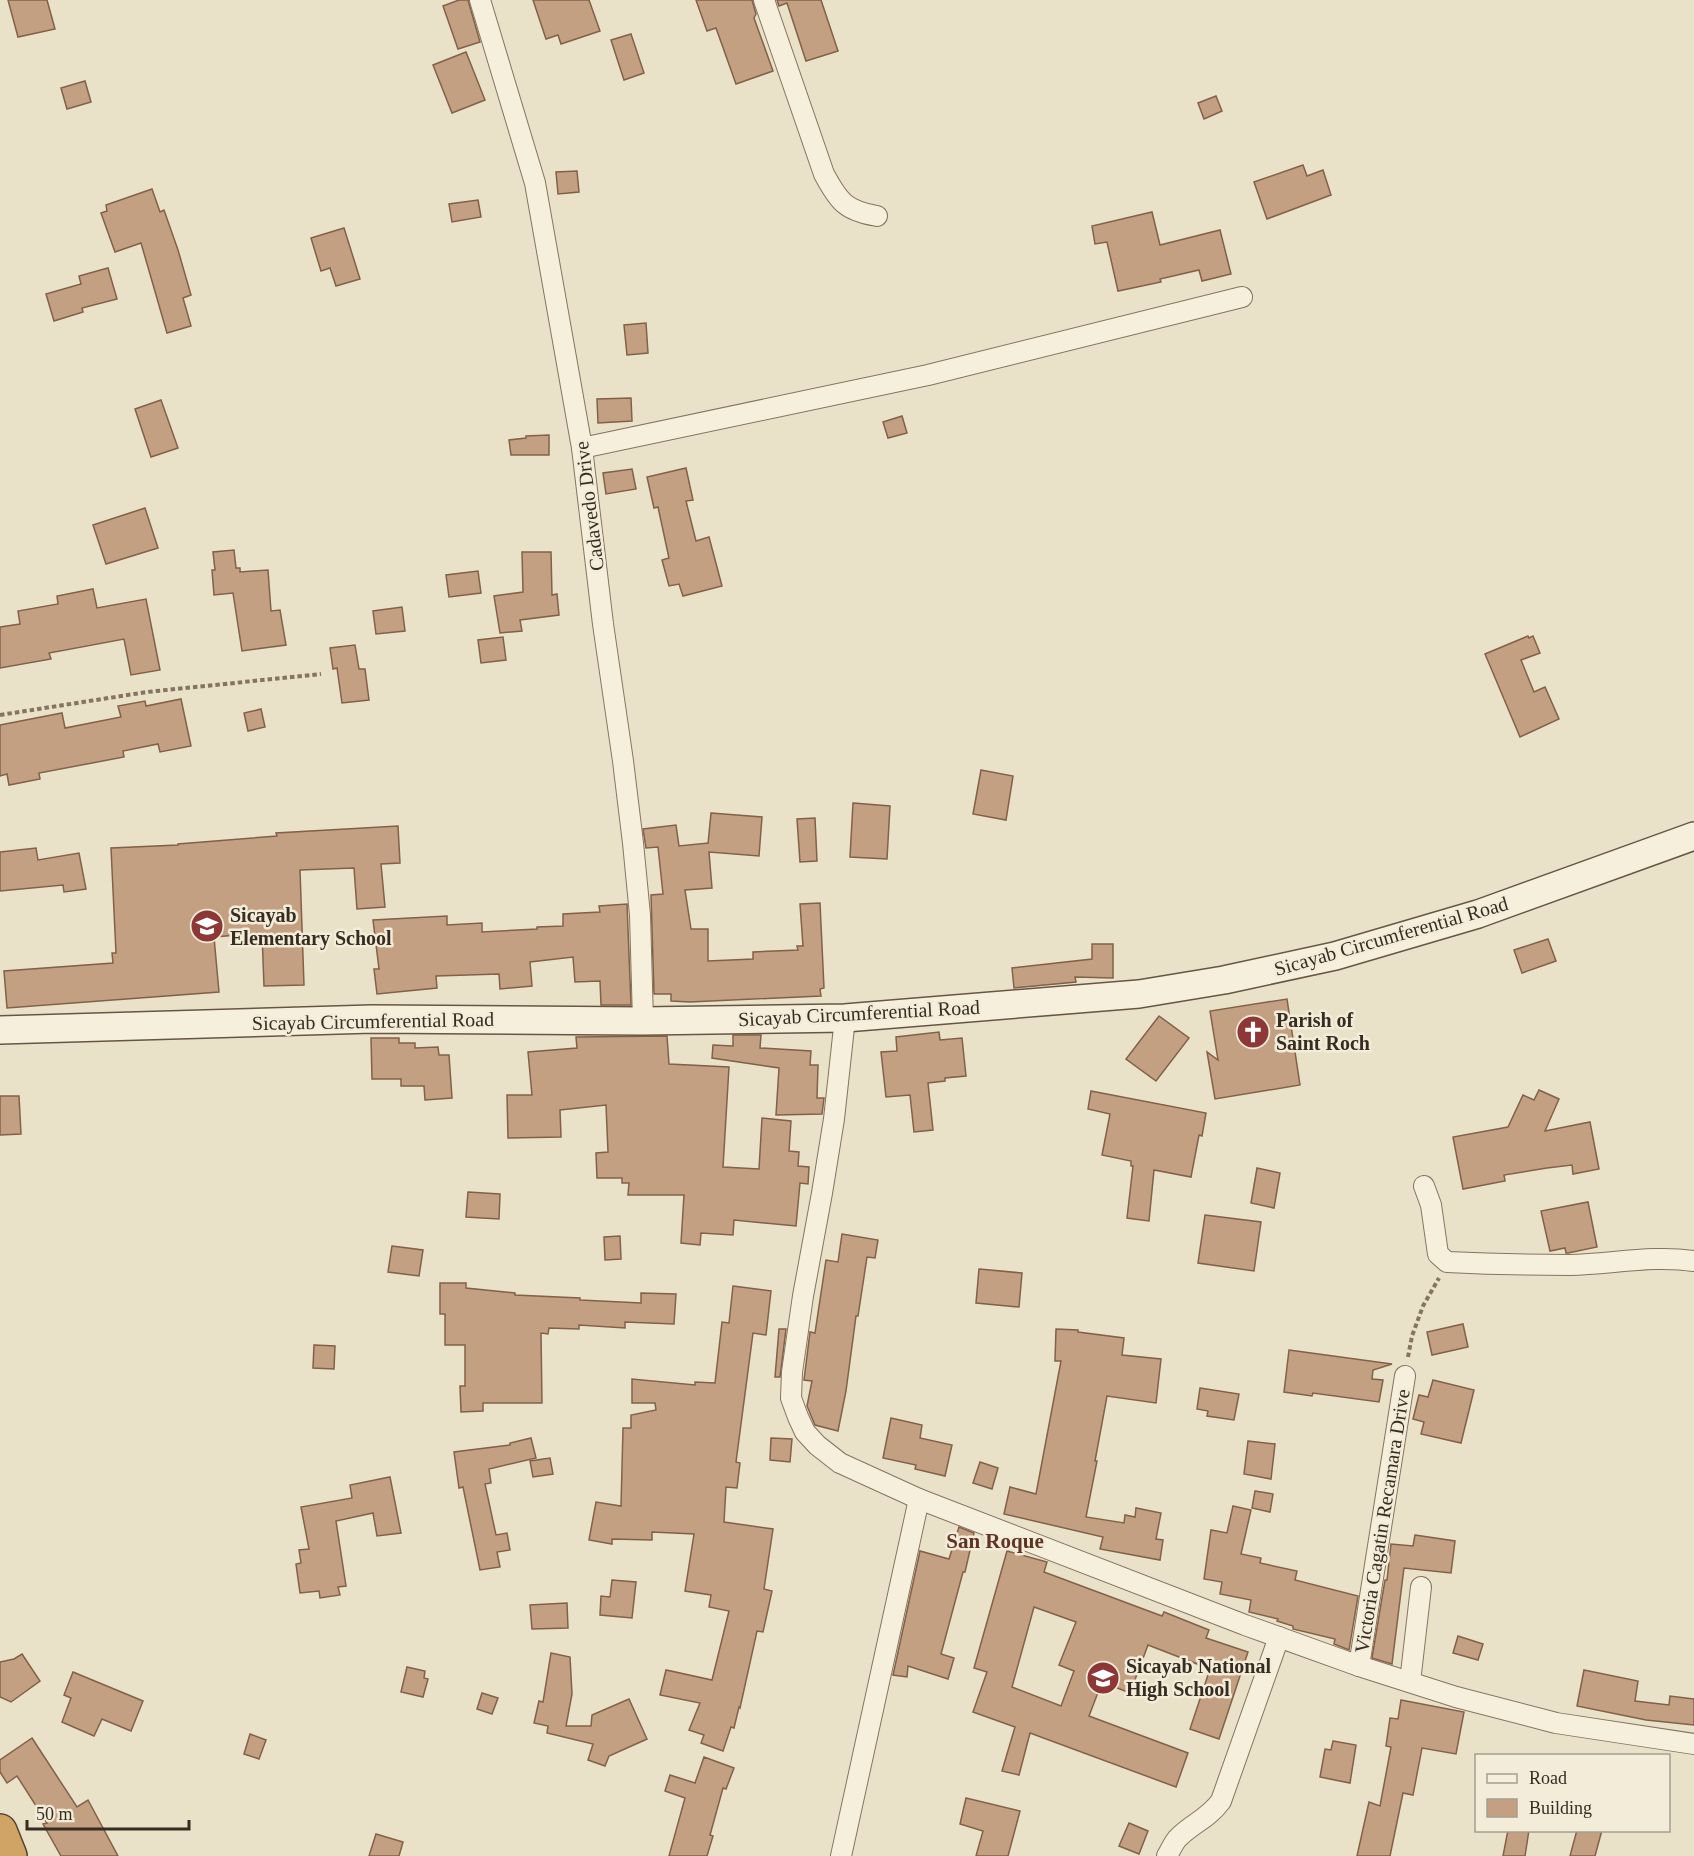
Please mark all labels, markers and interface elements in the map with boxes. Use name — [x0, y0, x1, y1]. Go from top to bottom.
street label: Cadavedo Drive — [570, 440, 608, 572]
street label: Sicayab Circumferential Road — [1272, 892, 1511, 981]
place label: Sicayab Elementary School — [230, 904, 392, 950]
school or university icon: Sicayab Elementary School — [189, 908, 225, 944]
street label: Sicayab Circumferential Road — [738, 996, 981, 1031]
street label: Sicayab Circumferential Road — [252, 1008, 494, 1035]
place label: Parish of Saint Roch — [1276, 1009, 1370, 1054]
church icon: Parish of Saint Roch — [1235, 1014, 1271, 1050]
street label: Victoria Cagatin Recamara Drive — [1350, 1387, 1415, 1655]
district label: San Roque — [946, 1529, 1044, 1553]
place label: Sicayab National High School — [1126, 1655, 1271, 1701]
school or university icon: Sicayab National High School — [1085, 1660, 1121, 1696]
legend — [1475, 1754, 1670, 1832]
text: Road — [1529, 1768, 1567, 1788]
scale bar — [27, 1793, 189, 1831]
text: Building — [1529, 1798, 1592, 1818]
text: 50 m — [36, 1804, 73, 1824]

